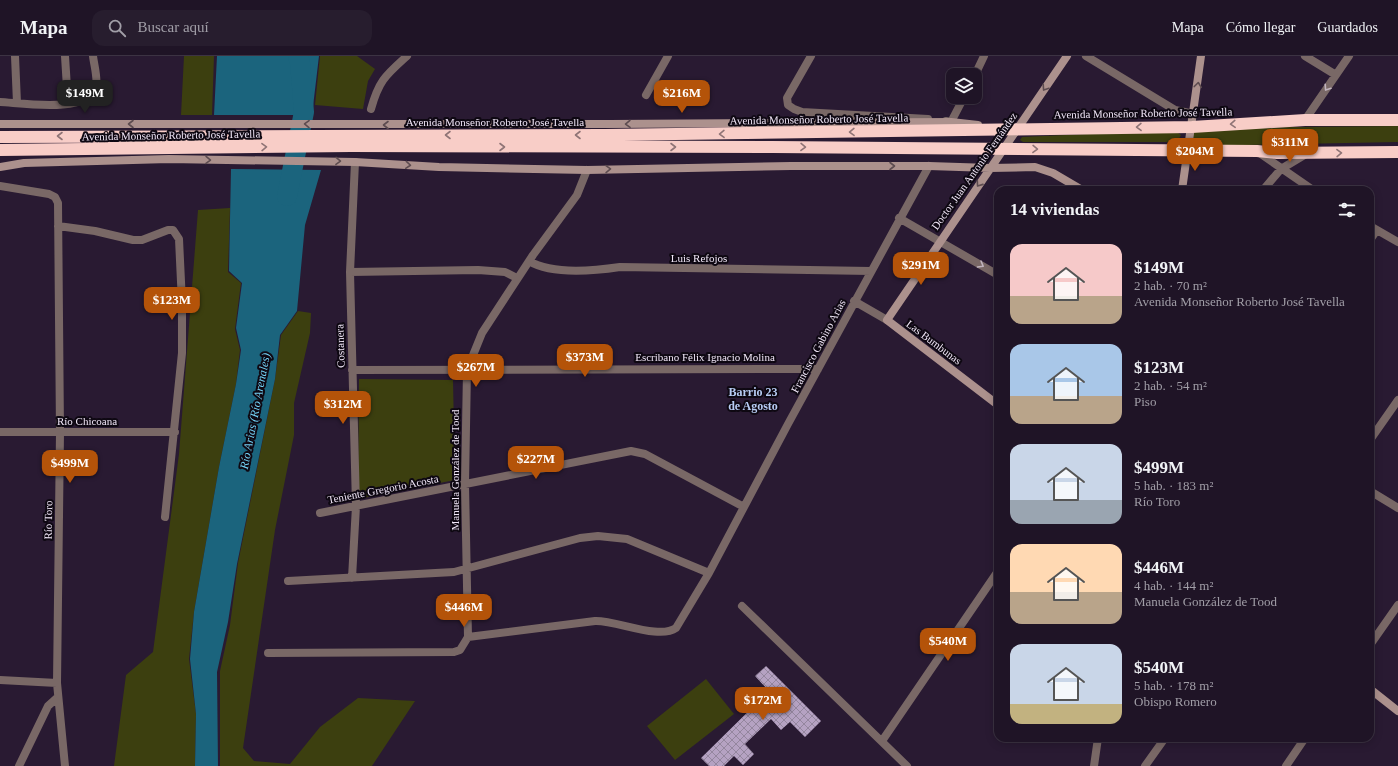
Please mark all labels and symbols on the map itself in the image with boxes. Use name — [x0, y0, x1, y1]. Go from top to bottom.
pin: $149M — [57, 80, 113, 114]
pin: $216M — [654, 80, 710, 114]
one-way arrow — [1193, 82, 1202, 88]
one-way arrow — [1042, 84, 1050, 91]
one-way arrow — [1324, 84, 1332, 91]
street label: Avenida Monseñor Roberto José Tavella — [1054, 105, 1232, 121]
street label: Doctor Juan Antonio Fernández — [929, 110, 1019, 232]
street label: Avenida Monseñor Roberto José Tavella — [730, 111, 908, 127]
street label: Avenida Monseñor Roberto José Tavella — [406, 116, 584, 128]
one-way arrow — [128, 120, 134, 128]
one-way arrow — [304, 120, 310, 128]
one-way arrow — [625, 120, 631, 128]
one-way arrow — [1230, 120, 1236, 129]
one-way arrow — [383, 121, 389, 129]
one-way arrow — [1136, 123, 1142, 132]
street label: Avenida Monseñor Roberto José Tavella — [82, 127, 260, 143]
one-way arrow — [849, 128, 855, 136]
pin: $311M — [1262, 129, 1318, 163]
one-way arrow — [719, 130, 725, 138]
one-way arrow — [445, 131, 451, 139]
one-way arrow — [575, 131, 581, 139]
one-way arrow — [57, 132, 63, 140]
pin: $204M — [1167, 138, 1223, 172]
one-way arrow — [261, 143, 267, 152]
one-way arrow — [499, 143, 505, 151]
one-way arrow — [670, 143, 676, 151]
one-way arrow — [800, 143, 806, 151]
one-way arrow — [1032, 145, 1038, 153]
one-way arrow — [1336, 148, 1342, 157]
one-way arrow — [205, 156, 211, 164]
one-way arrow — [335, 157, 341, 166]
one-way arrow — [405, 161, 411, 170]
one-way arrow — [889, 162, 895, 170]
one-way arrow — [605, 165, 611, 173]
one-way arrow — [977, 180, 984, 187]
street label: Luis Refojos — [671, 252, 727, 264]
pin: $291M — [893, 252, 949, 286]
one-way arrow — [976, 260, 984, 268]
pin: $123M — [144, 287, 200, 321]
street label: Francisco Gabino Arias — [788, 297, 848, 395]
street label: Las Bumbunas — [904, 317, 964, 367]
street label: Costanera — [333, 324, 347, 368]
pin: $373M — [557, 344, 613, 378]
street label: Escribano Félix Ignacio Molina — [635, 351, 775, 363]
water label: Río Arias (Río Arenales) — [237, 352, 273, 471]
pin: $267M — [448, 354, 504, 388]
district label: Barrio 23 de Agosto — [728, 385, 778, 413]
pin: $312M — [315, 391, 371, 425]
street label: Manuela González de Tood — [449, 409, 461, 530]
street label: Río Chicoana — [57, 415, 117, 427]
pin: $227M — [508, 446, 564, 480]
pin: $499M — [42, 450, 98, 484]
street label: Teniente Gregorio Acosta — [326, 472, 440, 506]
street label: Río Toro — [42, 500, 54, 540]
pin: $446M — [436, 594, 492, 628]
pin: $540M — [920, 628, 976, 662]
pin: $172M — [735, 687, 791, 721]

